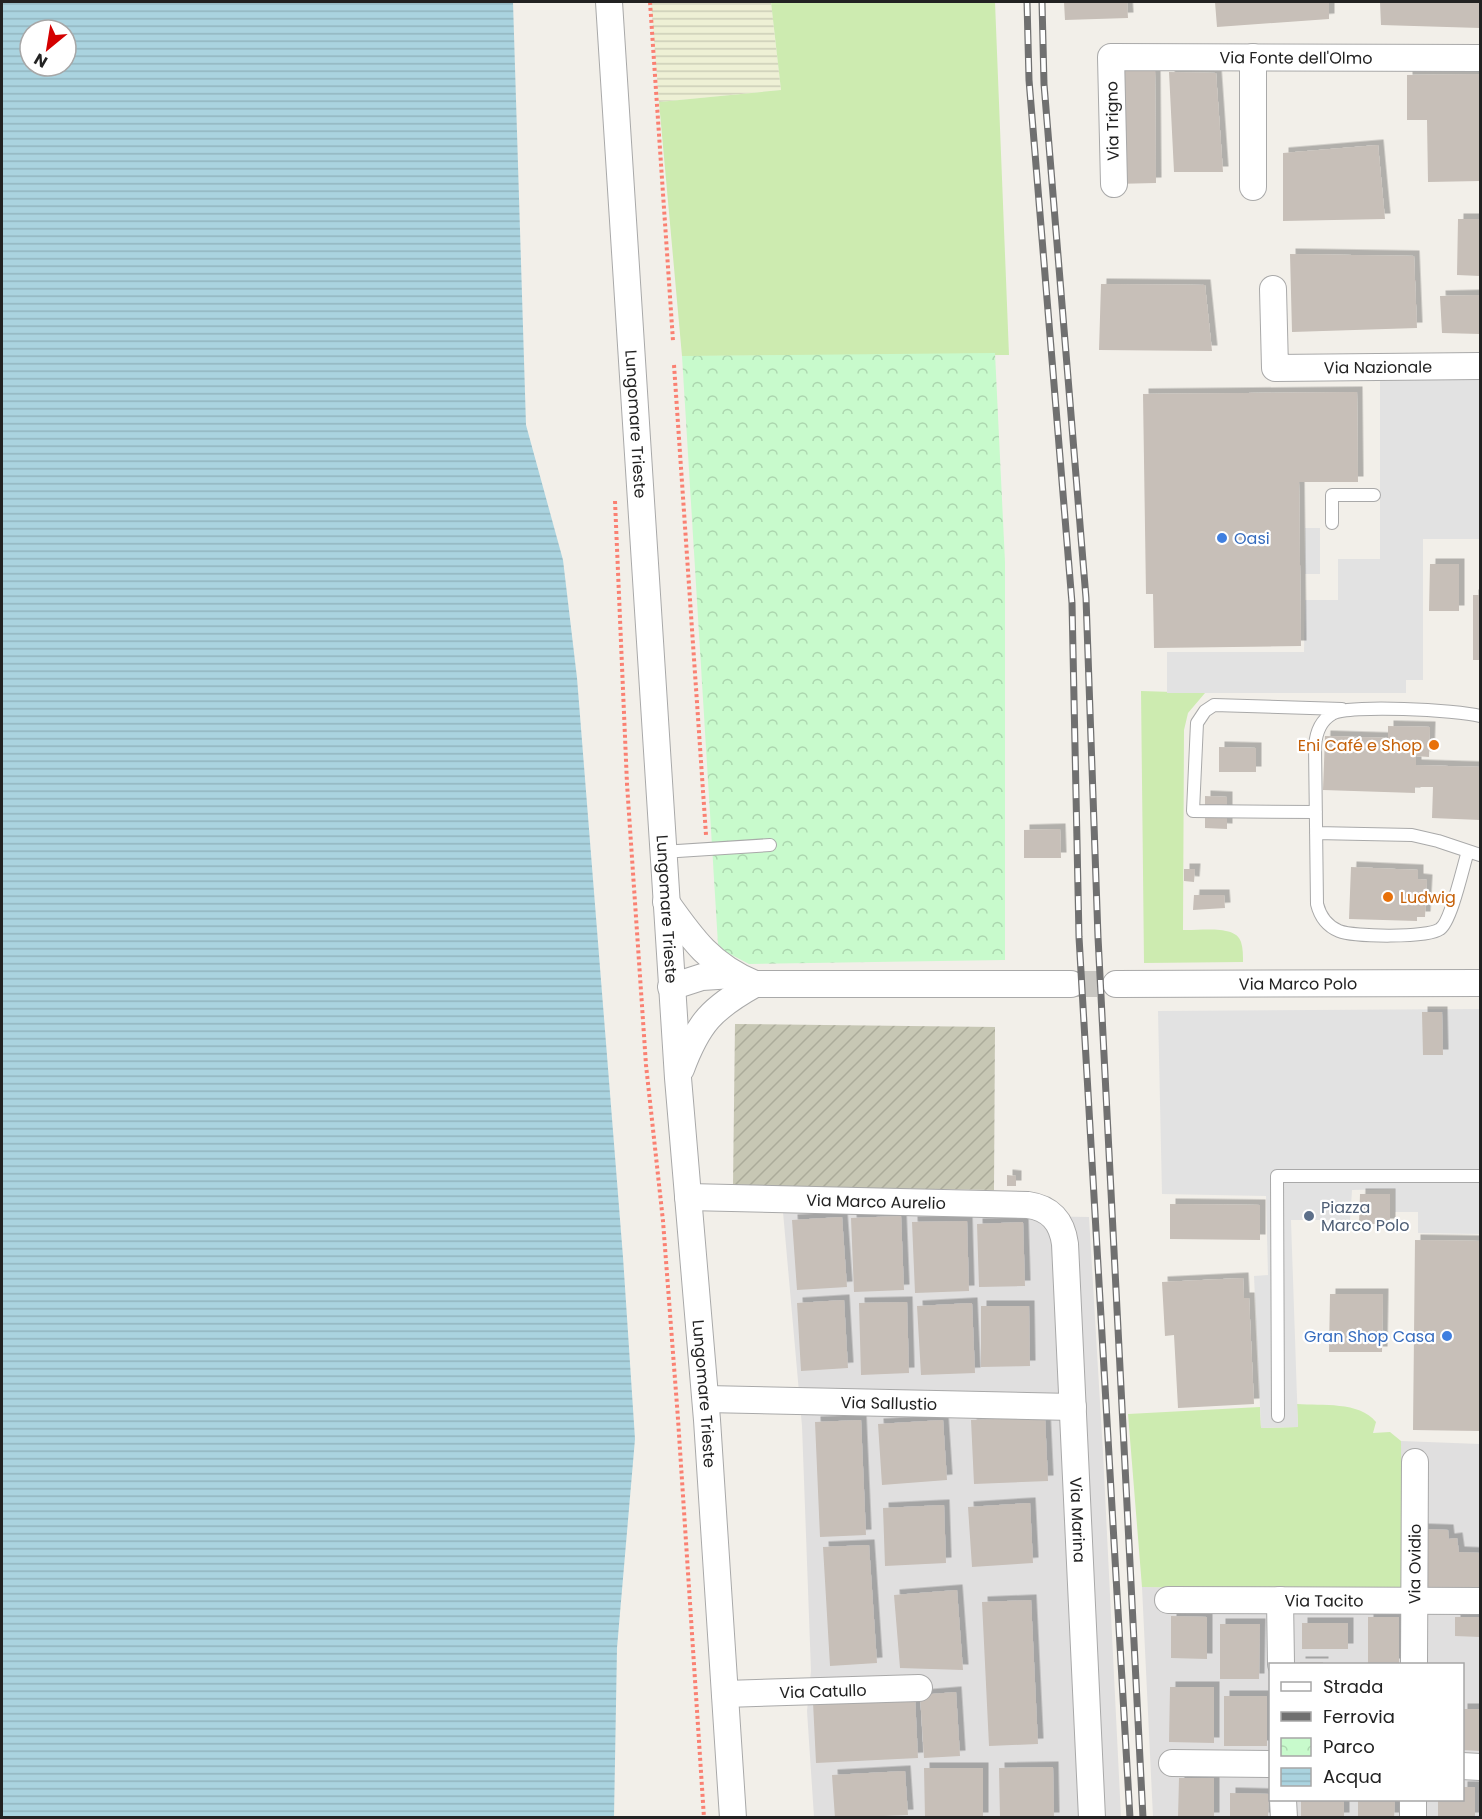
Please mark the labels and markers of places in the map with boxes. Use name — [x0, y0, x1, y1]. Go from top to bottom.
place label: Oasi — [1234, 527, 1270, 550]
marker: Oasi — [1215, 531, 1229, 545]
place label: Eni Café e Shop — [1298, 734, 1422, 757]
marker: Eni Café e Shop — [1427, 738, 1441, 752]
place label: Ludwig — [1400, 886, 1456, 909]
marker: Ludwig — [1381, 890, 1395, 904]
place label: Piazza Marco Polo — [1321, 1196, 1409, 1237]
marker: Piazza Marco Polo — [1302, 1209, 1316, 1223]
place label: Gran Shop Casa — [1304, 1325, 1435, 1348]
marker: Gran Shop Casa — [1440, 1329, 1454, 1343]

